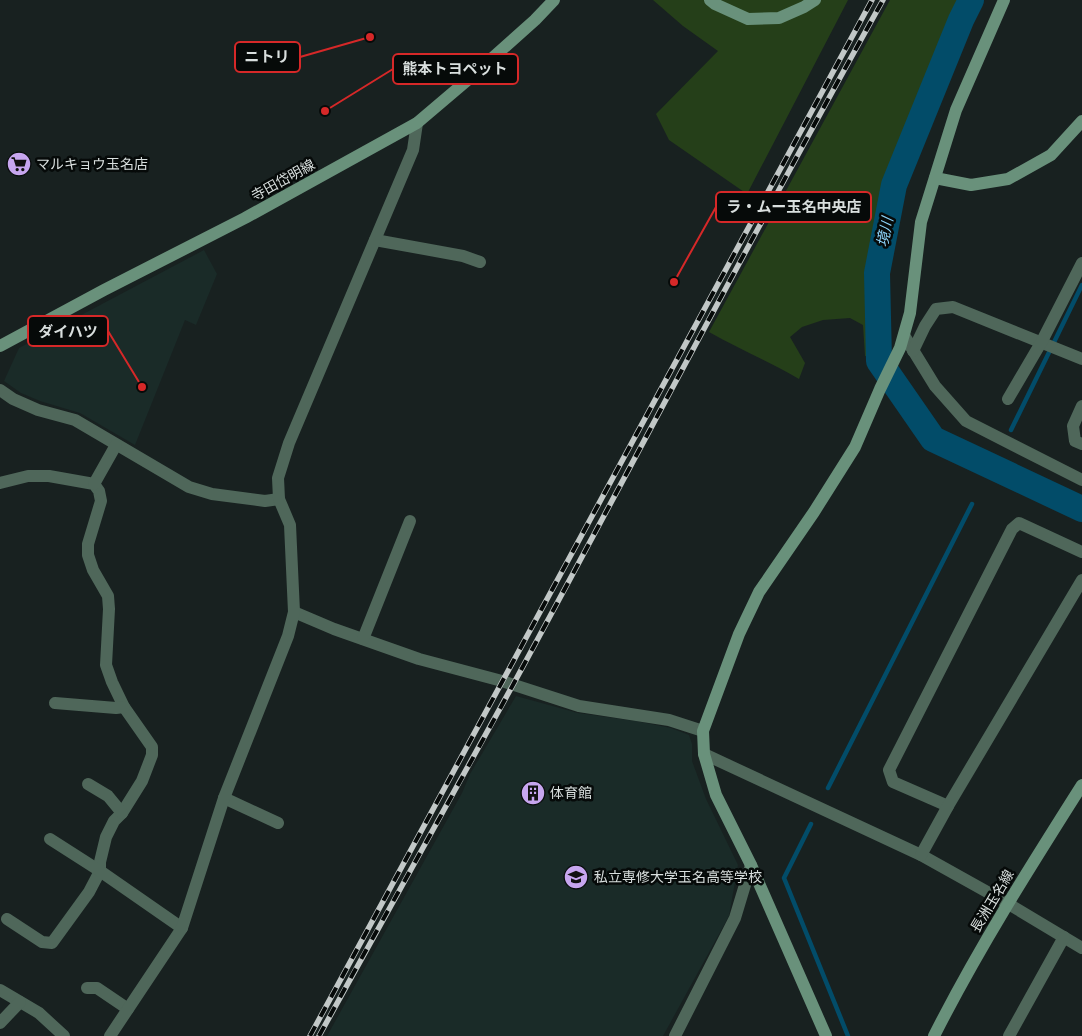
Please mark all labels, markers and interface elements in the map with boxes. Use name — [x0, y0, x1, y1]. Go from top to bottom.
callout: ニトリ — [235, 42, 300, 72]
text: ニトリ — [244, 48, 290, 66]
callout: 熊本トヨペット — [393, 54, 518, 84]
text: 熊本トヨペット — [402, 60, 508, 78]
supermarket icon: マルキョウ玉名店 — [6, 151, 32, 177]
place label: マルキョウ玉名店 — [36, 156, 148, 173]
street label: 寺田岱明線 — [249, 156, 318, 205]
callout: ラ・ムー玉名中央店 — [716, 192, 871, 222]
text: ラ・ムー玉名中央店 — [726, 198, 862, 216]
water label: 境川 — [873, 214, 897, 248]
callout: ダイハツ — [28, 316, 108, 346]
text: ダイハツ — [38, 323, 98, 341]
building icon: 体育館 — [520, 780, 546, 806]
place label: 体育館 — [550, 785, 592, 802]
school or university icon: 私立専修大学玉名高等学校 — [563, 864, 589, 890]
street label: 長洲玉名線 — [967, 867, 1018, 936]
place label: 私立専修大学玉名高等学校 — [594, 869, 762, 886]

